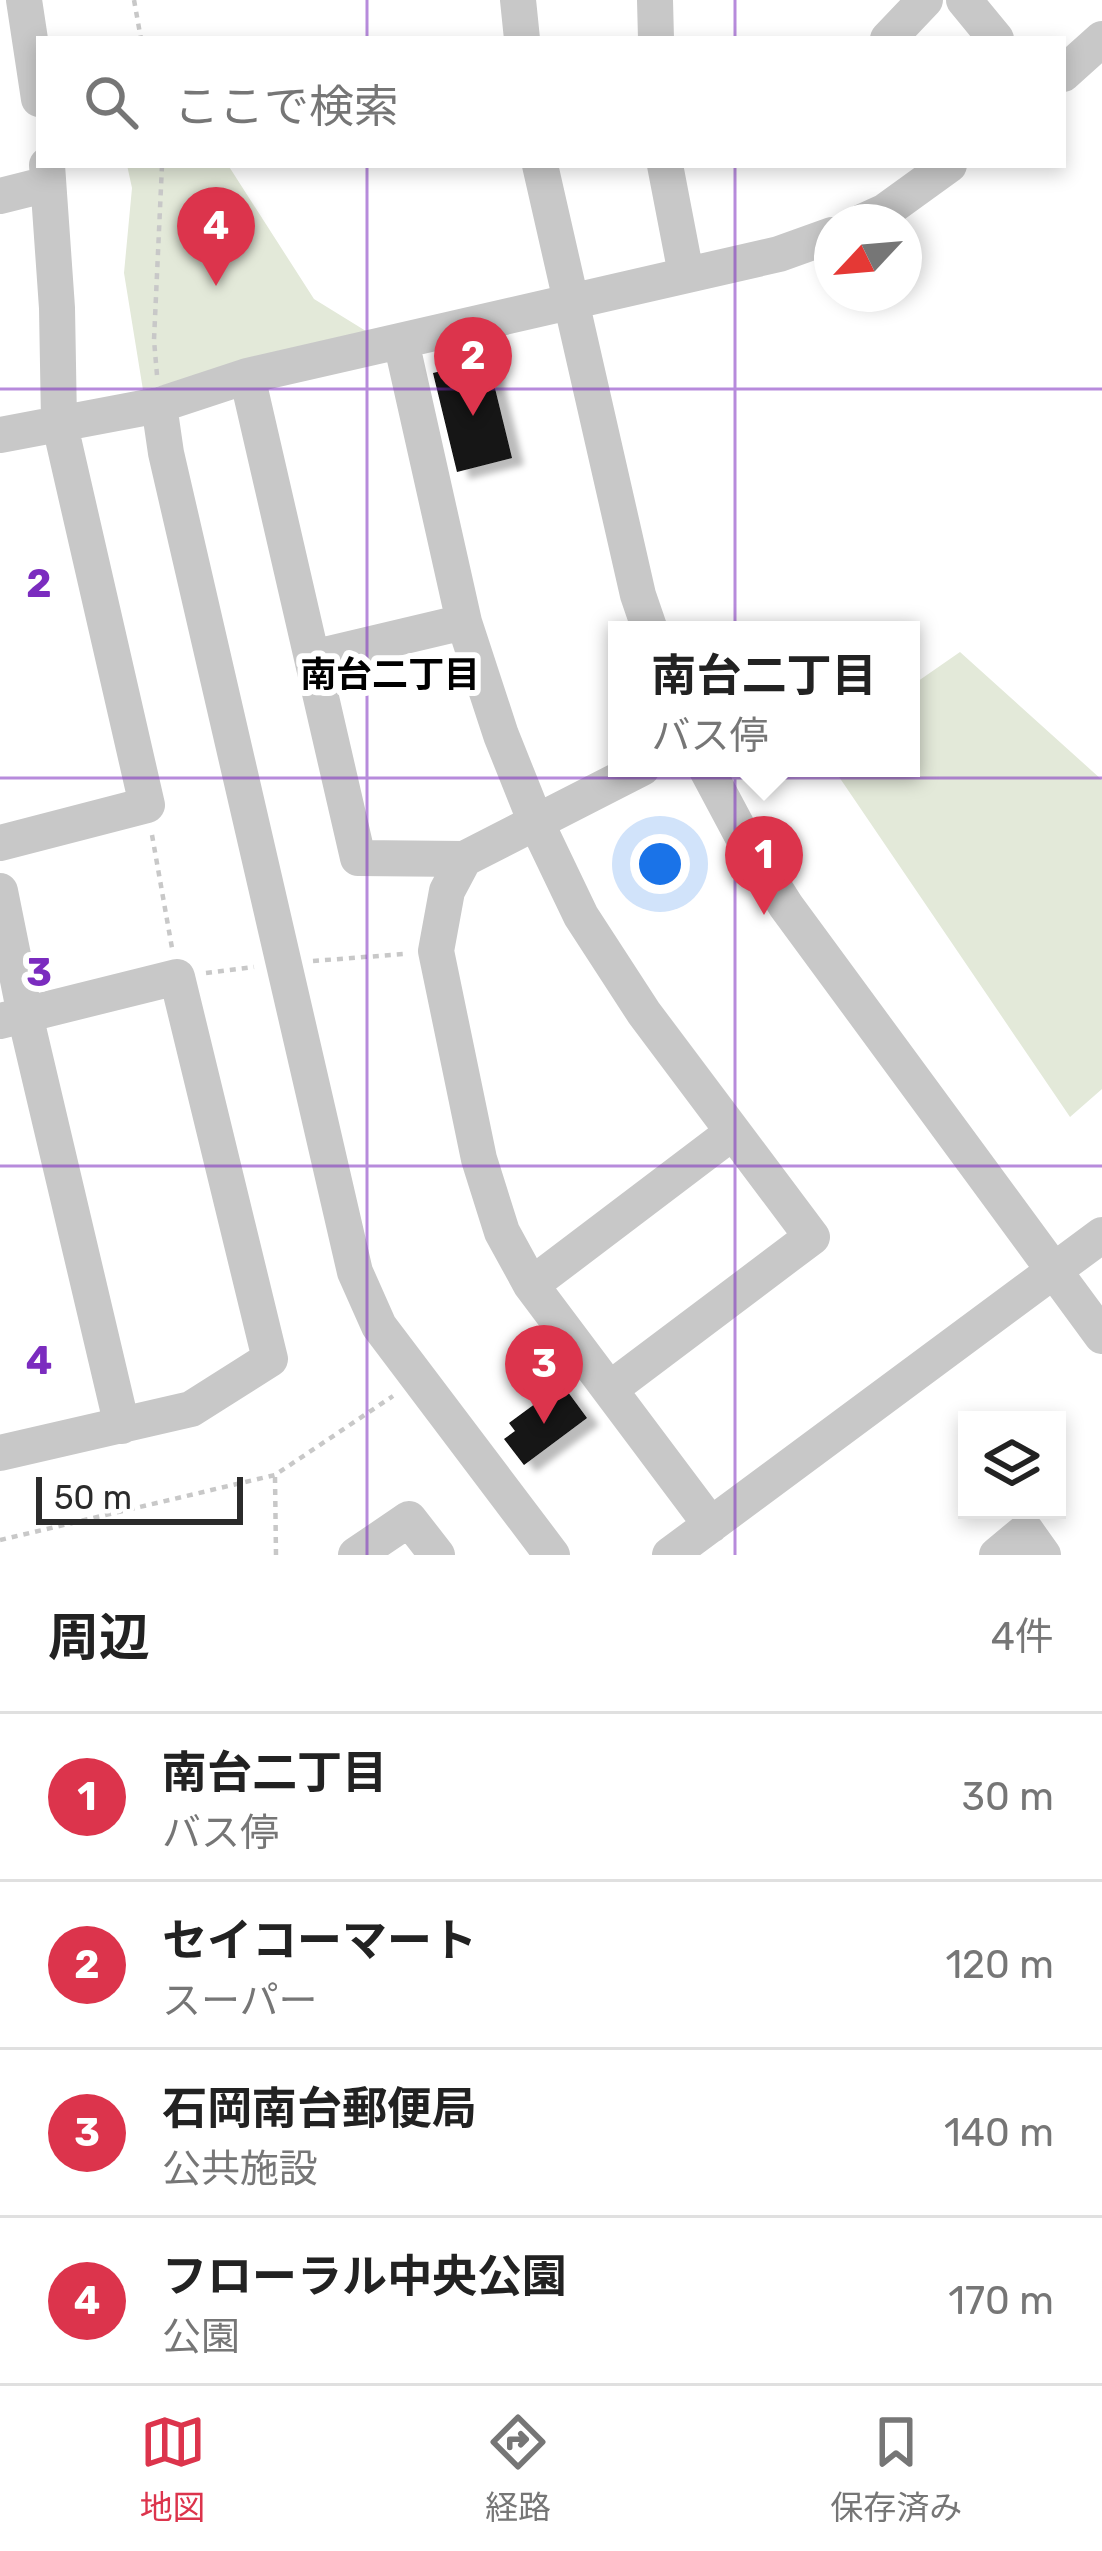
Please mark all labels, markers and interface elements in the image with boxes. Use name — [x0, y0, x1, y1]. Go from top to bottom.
search box — [36, 36, 1066, 168]
icon: search — [78, 69, 144, 135]
text: ここで検索 — [174, 80, 399, 133]
pin: 4 — [177, 187, 255, 286]
north arrow — [814, 204, 922, 312]
pin: 2 — [434, 317, 512, 416]
text: 2 — [26, 561, 52, 607]
popup — [608, 621, 920, 777]
text: 南台二丁目 — [651, 649, 877, 702]
district label: 南台二丁目 — [300, 653, 480, 696]
text: バス停 — [651, 713, 769, 759]
pin: 1 — [725, 816, 803, 915]
your location — [630, 834, 690, 894]
text: 3 — [26, 950, 52, 996]
pin: 3 — [505, 1325, 583, 1424]
text: 4 — [26, 1338, 52, 1384]
map controls — [958, 1411, 1066, 1519]
button: layers — [958, 1411, 1066, 1519]
scale bar — [36, 1471, 243, 1524]
text: 50 m — [54, 1478, 132, 1517]
text: 周辺 — [48, 1607, 150, 1668]
text: 4件 — [991, 1614, 1054, 1660]
text: 南台二丁目 — [162, 1746, 387, 1799]
text: 1 — [77, 1774, 97, 1820]
text: 30 m — [962, 1774, 1054, 1820]
text: バス停 — [162, 1810, 279, 1856]
text: セイコーマート — [162, 1914, 477, 1967]
text: 2 — [74, 1942, 100, 1988]
text: 120 m — [945, 1942, 1054, 1988]
text: スーパー — [162, 1978, 318, 2024]
text: 石岡南台郵便局 — [162, 2082, 477, 2135]
text: 3 — [74, 2110, 100, 2156]
text: 140 m — [944, 2110, 1054, 2156]
text: 公共施設 — [162, 2146, 318, 2192]
text: フローラル中央公園 — [162, 2250, 567, 2303]
text: 4 — [74, 2278, 100, 2324]
text: 170 m — [948, 2278, 1054, 2324]
text: 公園 — [162, 2314, 240, 2360]
tab: 地図 — [140, 2409, 206, 2529]
tab: 経路 — [485, 2409, 551, 2529]
tab: 保存済み — [830, 2409, 962, 2529]

